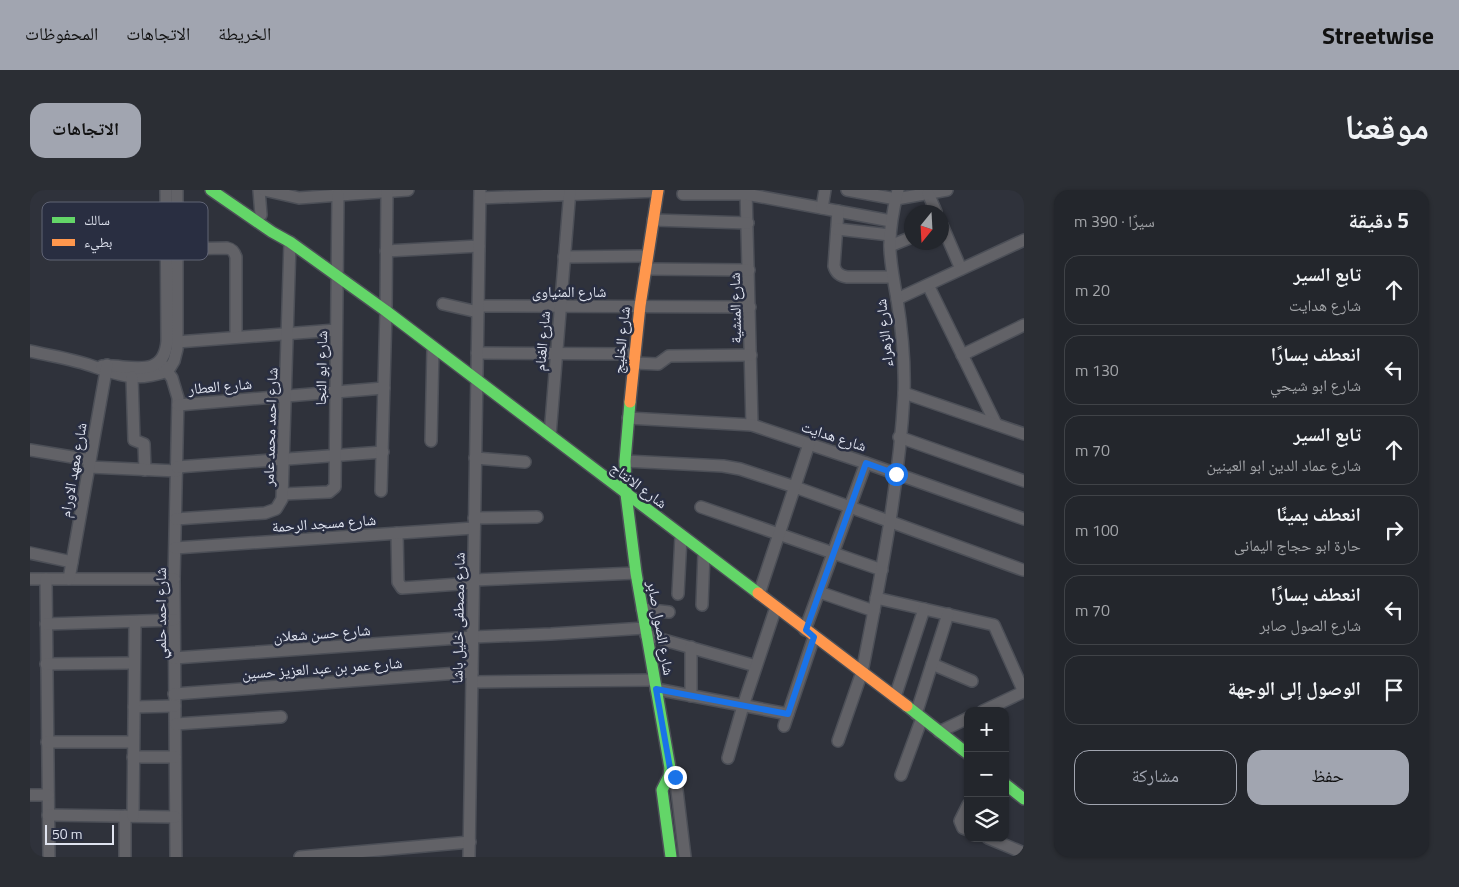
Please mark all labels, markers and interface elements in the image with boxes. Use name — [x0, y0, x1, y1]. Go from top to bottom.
text: Streetwise — [1322, 17, 1434, 53]
text: المحفوظات — [25, 20, 98, 47]
text: الاتجاهات — [126, 20, 190, 47]
text: الخريطة — [218, 20, 271, 47]
text: موقعنا — [1344, 99, 1429, 153]
button: الاتجاهات — [30, 103, 141, 158]
legend — [42, 202, 208, 260]
text: 5 دقيقة — [1349, 204, 1409, 236]
north arrow — [904, 205, 949, 250]
text: سالك — [84, 209, 110, 230]
text: سيرًا · 390 m — [1074, 209, 1155, 233]
text: بطيء — [84, 231, 113, 254]
text: تابع السير — [1293, 259, 1361, 288]
street label: شارع المنشية — [723, 272, 747, 344]
icon: ahead — [1380, 276, 1408, 304]
text: 20 m — [1075, 278, 1110, 302]
street label: شارع المنياوى — [532, 280, 606, 303]
text: شارع هدايت — [1289, 293, 1361, 317]
street label: شارع الزهراء — [869, 298, 899, 368]
street label: شارع الخليج — [606, 305, 636, 375]
street label: شارع الغنام — [528, 310, 556, 372]
street label: شارع ابو النجا — [309, 330, 333, 406]
text: انعطف يسارًا — [1271, 339, 1361, 368]
icon: left — [1380, 356, 1408, 384]
text: 130 m — [1075, 358, 1119, 382]
street label: شارع احمد محمد عامر — [256, 367, 284, 488]
street label: شارع العطار — [186, 372, 253, 400]
text: شارع ابو شيحي — [1270, 373, 1361, 397]
street label: شارع هدايت — [798, 415, 870, 457]
text: تابع السير — [1293, 419, 1361, 448]
street label: شارع معهد الاورام — [53, 421, 93, 519]
icon: ahead — [1380, 436, 1408, 464]
text: 70 m — [1075, 438, 1110, 462]
text: شارع عماد الدين ابو العينين — [1206, 453, 1361, 477]
street label: شارع الانتاج — [606, 456, 672, 514]
route start — [885, 463, 908, 486]
text: انعطف يمينًا — [1276, 499, 1361, 528]
street label: شارع مسجد الرحمة — [271, 508, 377, 538]
icon: right — [1380, 516, 1408, 544]
text: 100 m — [1075, 518, 1119, 542]
text: حارة ابو حجاج اليمانى — [1234, 533, 1361, 557]
street label: شارع مصطفى خليل باشا — [445, 552, 471, 684]
street label: شارع احمد حلمي — [149, 567, 172, 659]
street label: شارع الصول صابر — [641, 578, 681, 677]
text: انعطف يسارًا — [1271, 579, 1361, 608]
icon: left — [1380, 596, 1408, 624]
text: 70 m — [1075, 598, 1110, 622]
text: شارع الصول صابر — [1259, 613, 1361, 637]
street label: شارع حسن شعلان — [273, 618, 372, 648]
street label: شارع عمر بن عبد العزيز حسين — [241, 651, 403, 685]
text: الوصول إلى الوجهة — [1228, 673, 1361, 702]
icon: arrive — [1380, 676, 1408, 704]
map controls — [964, 707, 1009, 842]
button: + — [964, 707, 1009, 752]
button: مشاركة — [1074, 750, 1237, 805]
button: حفظ — [1247, 750, 1409, 805]
button: − — [964, 752, 1009, 797]
route end — [664, 766, 687, 789]
button: layers — [964, 797, 1009, 842]
scale bar — [45, 822, 114, 845]
text: 50 m — [52, 823, 82, 844]

